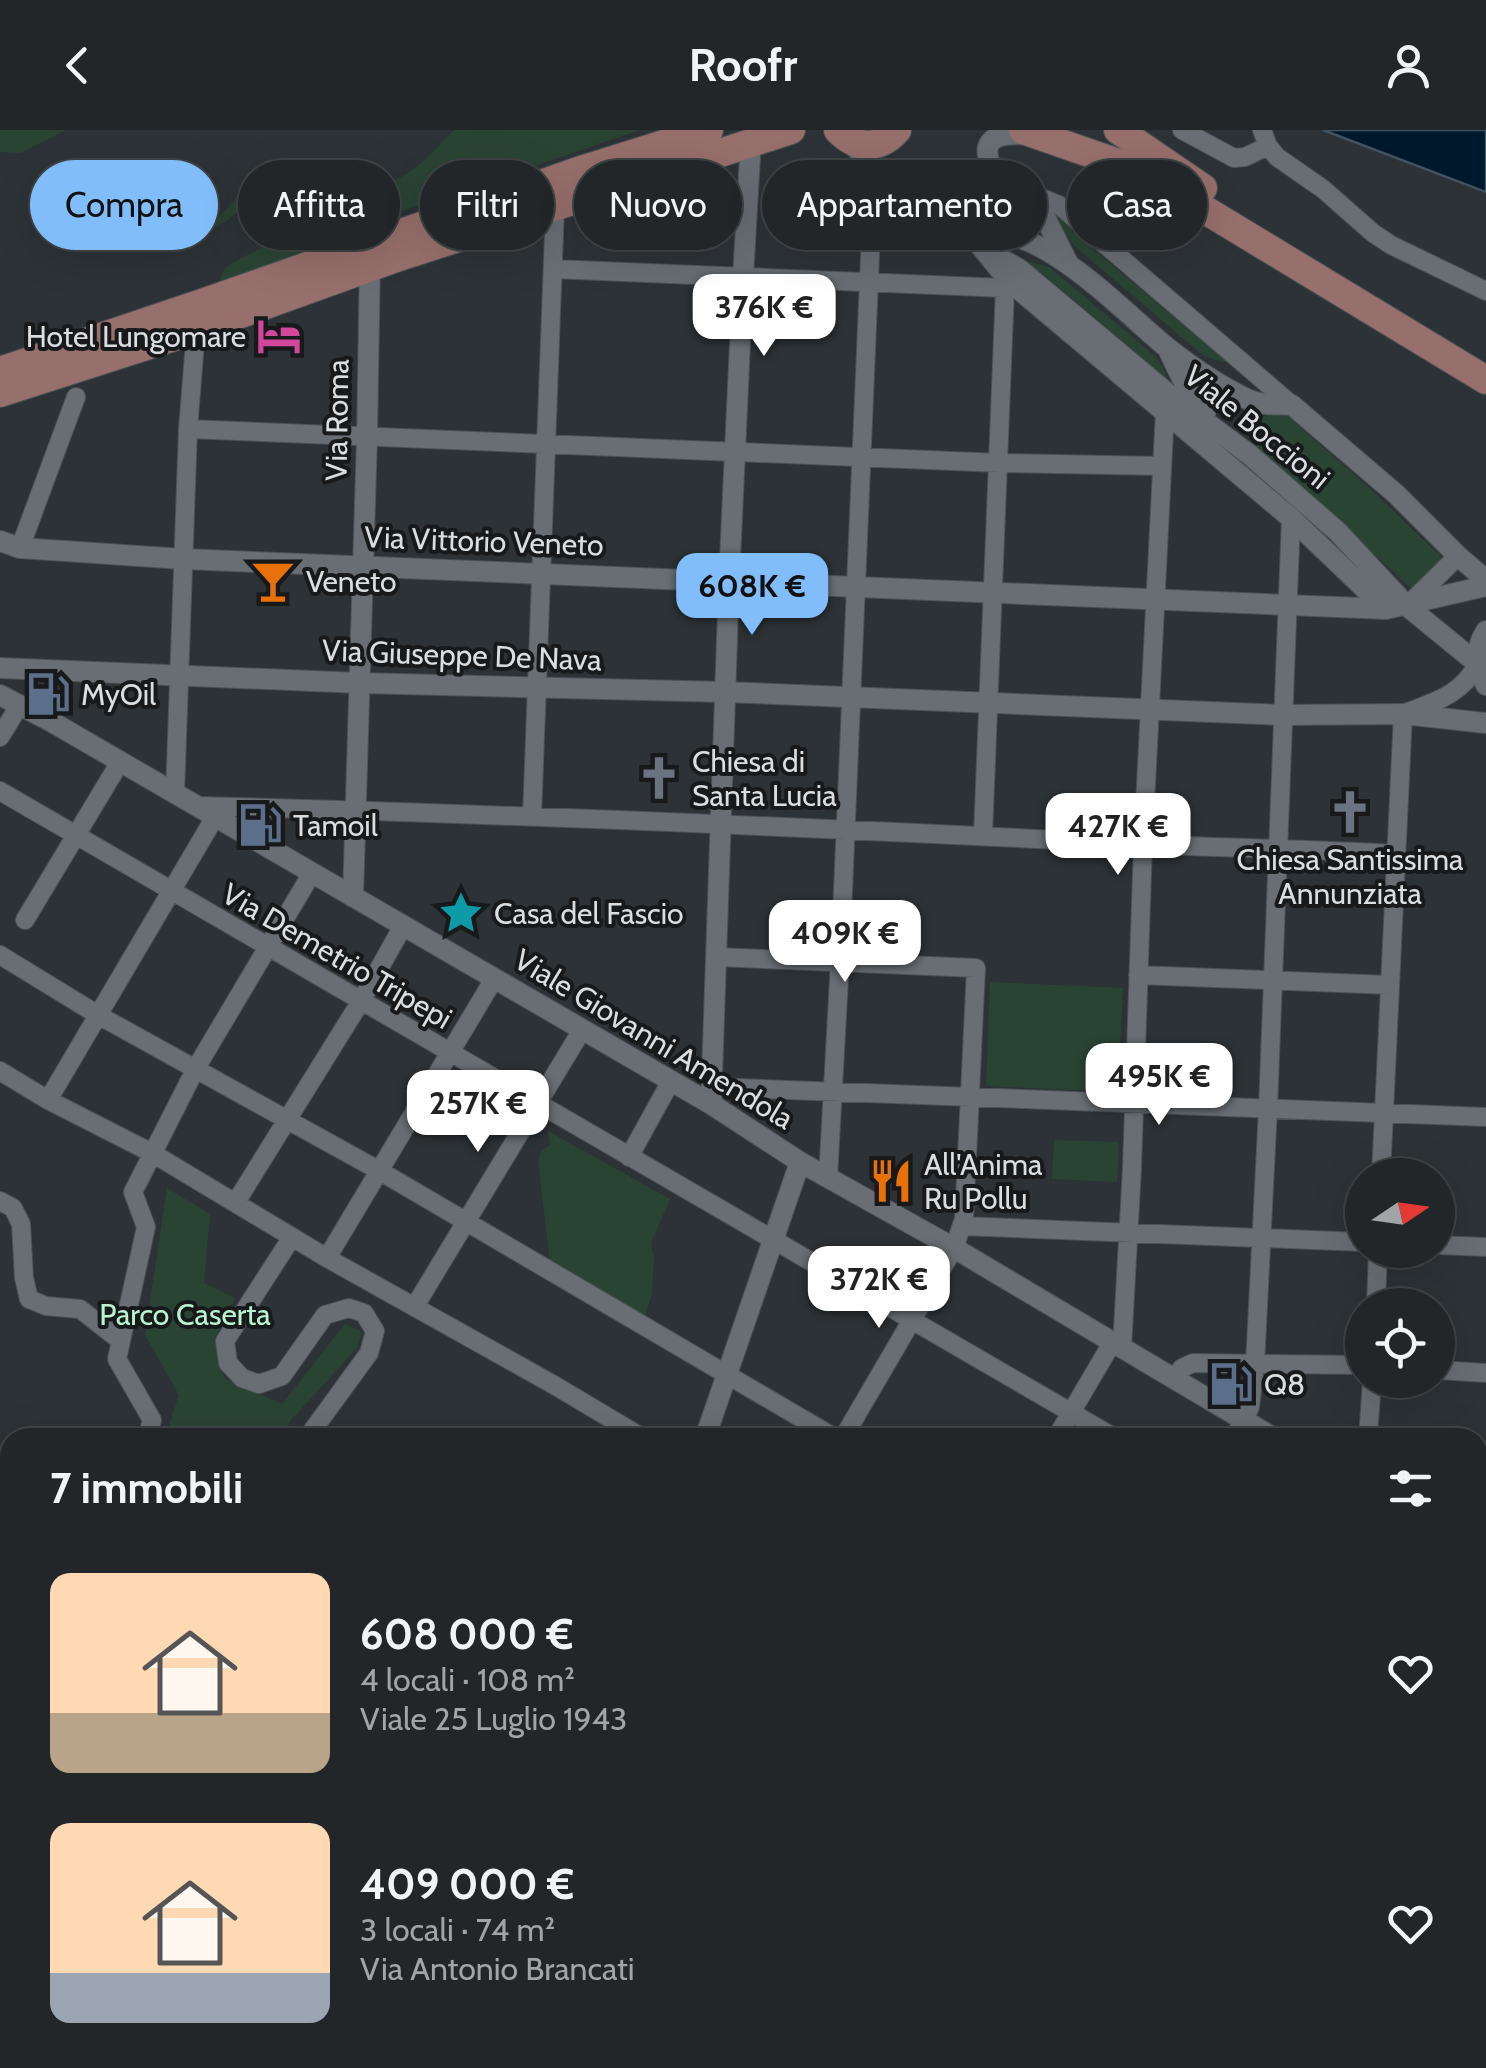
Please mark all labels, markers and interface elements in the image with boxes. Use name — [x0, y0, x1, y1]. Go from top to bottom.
icon: back — [50, 38, 105, 93]
text: Roofr — [689, 38, 797, 92]
icon: person — [1381, 38, 1436, 93]
chip: Compra — [30, 160, 218, 250]
chip: Affitta — [238, 160, 400, 250]
chip: Filtri — [420, 160, 554, 250]
chip: Nuovo — [574, 160, 742, 250]
chip: Appartamento — [762, 160, 1047, 250]
chip: Casa — [1067, 160, 1207, 250]
pin: 376K € — [683, 274, 845, 359]
text: 376K € — [715, 287, 813, 326]
hotel icon: Hotel Lungomare — [255, 312, 303, 360]
place label: Hotel Lungomare — [26, 318, 246, 355]
street label: Viale Boccioni — [1177, 357, 1337, 497]
street label: Via Roma — [317, 358, 357, 481]
street label: Via Vittorio Veneto — [364, 518, 604, 564]
pin: 608K € — [671, 553, 833, 638]
bar icon: Veneto — [249, 557, 297, 605]
place label: Veneto — [306, 563, 396, 600]
text: 608K € — [698, 566, 806, 605]
street label: Via Giuseppe De Nava — [321, 632, 603, 678]
fuel station icon: MyOil — [24, 670, 72, 718]
place label: MyOil — [81, 676, 156, 713]
place label: Chiesa di Santa Lucia — [692, 743, 837, 814]
church icon: Chiesa di Santa Lucia — [635, 754, 683, 802]
church icon: Chiesa Santissima Annunziata — [1326, 788, 1374, 836]
pin: 427K € — [1037, 793, 1199, 878]
fuel station icon: Tamoil — [236, 801, 284, 849]
text: 427K € — [1068, 806, 1168, 845]
place label: Tamoil — [293, 807, 378, 844]
place label: Chiesa Santissima Annunziata — [1237, 841, 1464, 912]
street label: Via Demetrio Tripepi — [215, 875, 459, 1037]
place icon: Casa del Fascio — [437, 889, 485, 937]
place label: Casa del Fascio — [494, 895, 684, 932]
pin: 409K € — [764, 900, 926, 985]
text: 409K € — [791, 913, 899, 952]
street label: Viale Giovanni Amendola — [508, 941, 801, 1137]
pin: 495K € — [1078, 1043, 1240, 1128]
text: 495K € — [1108, 1056, 1210, 1095]
pin: 257K € — [397, 1070, 559, 1155]
text: 257K € — [429, 1083, 527, 1122]
place label: All'Anima Ru Pollu — [924, 1146, 1043, 1217]
restaurant icon: All'Anima Ru Pollu — [867, 1157, 915, 1205]
north arrow — [1345, 1158, 1455, 1268]
map controls — [1345, 1158, 1455, 1398]
pin: 372K € — [798, 1246, 960, 1331]
text: 372K € — [830, 1259, 928, 1298]
button: locate — [1345, 1288, 1455, 1398]
park label: Parco Caserta — [99, 1296, 271, 1333]
fuel station icon: Q8 — [1207, 1360, 1255, 1408]
place label: Q8 — [1264, 1366, 1305, 1403]
icon: filters — [1383, 1461, 1438, 1516]
text: 7 immobili — [50, 1462, 243, 1514]
text: 608 000 € — [360, 1608, 573, 1660]
icon: home — [130, 1613, 250, 1733]
icon: heart — [1383, 1646, 1438, 1701]
text: 4 locali · 108 m² — [360, 1660, 575, 1699]
text: Viale 25 Luglio 1943 — [360, 1699, 627, 1738]
text: 409 000 € — [360, 1858, 574, 1910]
icon: home — [130, 1863, 250, 1983]
icon: heart — [1383, 1896, 1438, 1951]
text: 3 locali · 74 m² — [360, 1910, 555, 1949]
text: Via Antonio Brancati — [360, 1949, 635, 1988]

